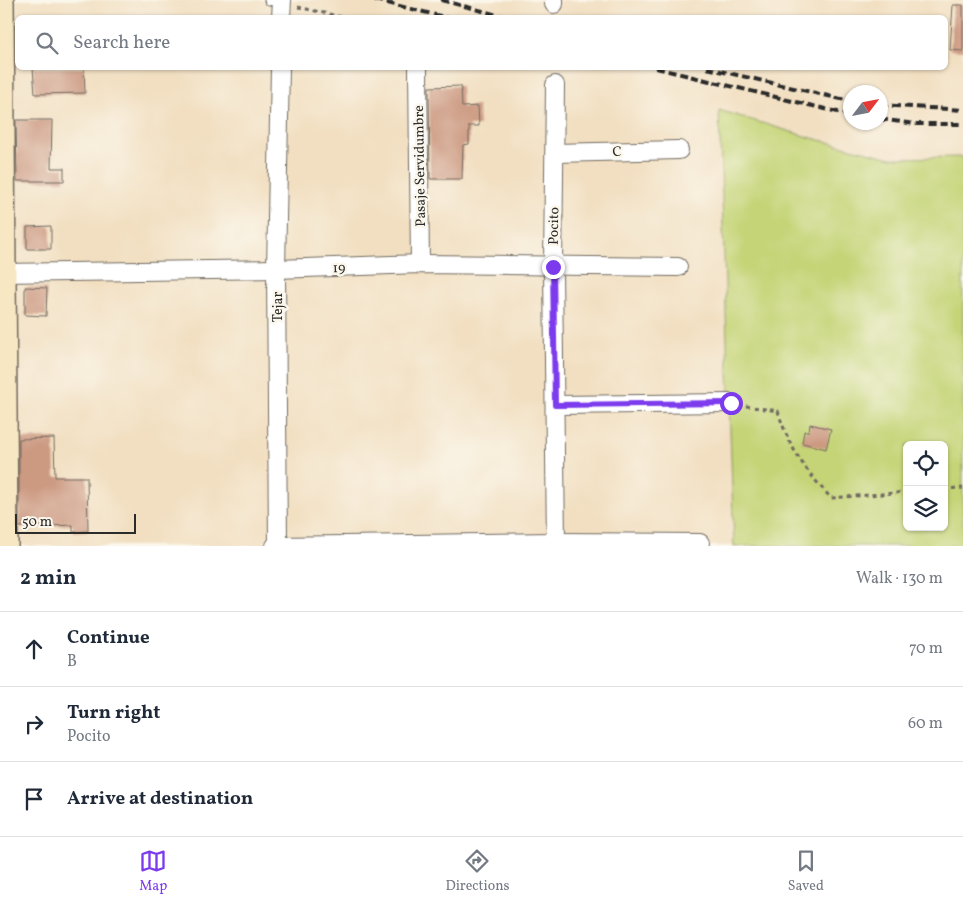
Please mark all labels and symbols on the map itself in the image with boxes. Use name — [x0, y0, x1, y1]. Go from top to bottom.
north arrow — [843, 85, 888, 130]
street label: Pasaje Servidumbre — [410, 105, 431, 227]
street label: C — [612, 143, 622, 162]
street label: Pocito — [545, 207, 564, 245]
route end — [542, 256, 565, 279]
street label: 19 — [332, 259, 346, 278]
street label: Tejar — [269, 292, 288, 322]
route start — [720, 392, 743, 415]
scale bar — [15, 511, 136, 534]

